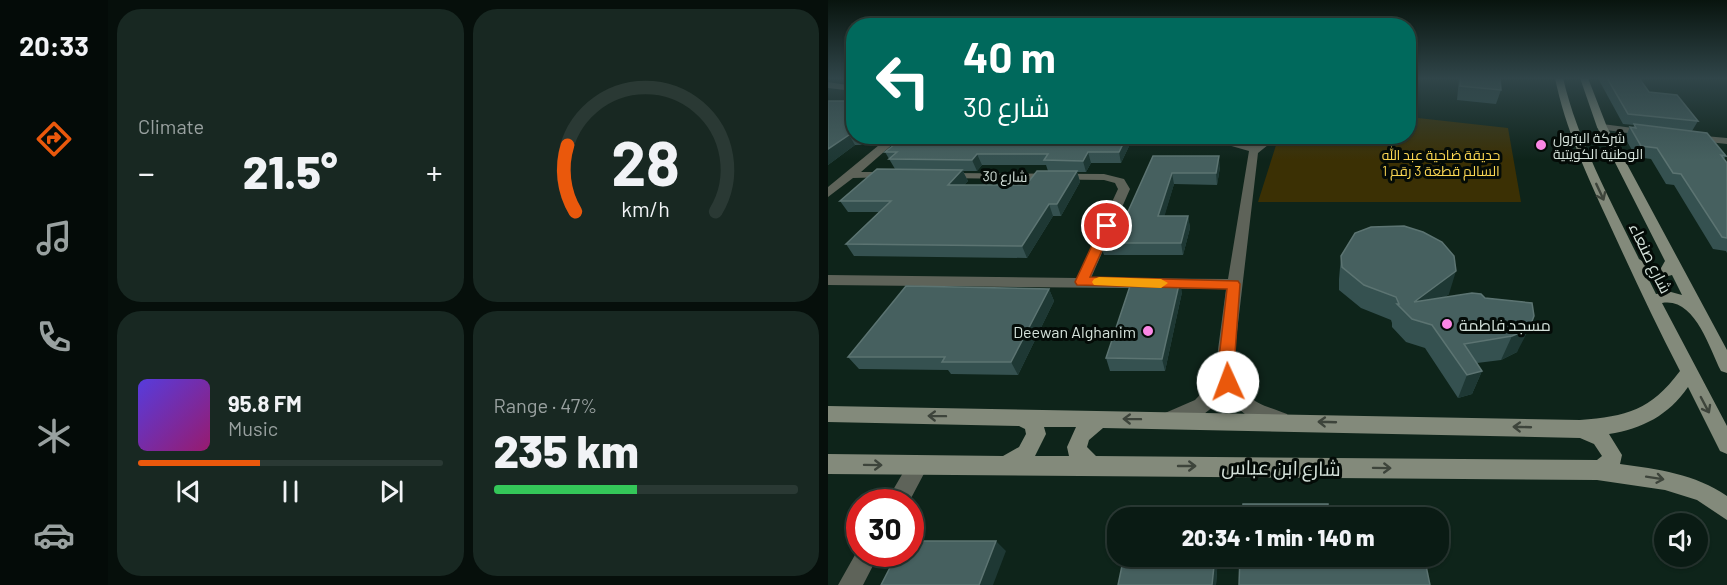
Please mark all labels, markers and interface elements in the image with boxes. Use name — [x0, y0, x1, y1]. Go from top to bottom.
text: 20:33 — [19, 29, 89, 61]
text: 40 m — [963, 31, 1056, 81]
icon: left — [864, 42, 942, 120]
text: شارع 30 — [963, 90, 1050, 122]
text: Climate — [138, 114, 204, 138]
icon: directions — [33, 118, 75, 160]
text: 28 — [611, 124, 680, 198]
place label: شركة البترول الوطنية الكويتية — [1553, 129, 1643, 162]
marker: شركة البترول الوطنية الكويتية — [1534, 138, 1548, 152]
text: 21.5° — [243, 144, 338, 198]
park label: حديقة ضاحية عبد الله السالم قطعة 3 رقم 1 — [1382, 146, 1500, 181]
text: − — [138, 152, 155, 192]
text: + — [426, 152, 443, 192]
street label: شارع 30 — [982, 167, 1028, 186]
one-way arrow — [1595, 183, 1606, 201]
text: km/h — [621, 197, 670, 222]
pin — [1081, 200, 1132, 251]
icon: arrive — [1090, 209, 1123, 242]
icon: music — [33, 217, 75, 259]
street label: شارع صنعاء — [1623, 220, 1676, 297]
place label: مسجد فاطمة — [1459, 315, 1551, 335]
icon: phone — [33, 316, 75, 358]
marker: مسجد فاطمة — [1440, 317, 1454, 331]
place label: Deewan Alghanim — [1013, 322, 1136, 341]
marker: Deewan Alghanim — [1141, 324, 1155, 338]
position arrow — [1196, 350, 1260, 414]
text: 95.8 FM — [228, 390, 302, 416]
text: Range · 47% — [494, 393, 597, 417]
one-way arrow — [1699, 396, 1711, 413]
one-way arrow — [928, 410, 948, 422]
one-way arrow — [1123, 413, 1142, 425]
icon: climate — [33, 415, 75, 457]
text: Music — [228, 416, 278, 440]
one-way arrow — [1317, 416, 1337, 428]
one-way arrow — [1512, 422, 1532, 433]
text: 235 km — [494, 423, 639, 477]
street label: شارع ابن عباس — [1221, 454, 1341, 483]
one-way arrow — [863, 459, 883, 470]
one-way arrow — [1176, 460, 1196, 472]
one-way arrow — [1371, 462, 1391, 474]
one-way arrow — [1645, 473, 1665, 484]
icon: previous — [172, 475, 205, 508]
icon: pause — [274, 475, 307, 508]
icon: next — [375, 475, 408, 508]
speed limit sign: 30 — [846, 489, 924, 567]
map controls — [1654, 513, 1708, 567]
button: sound — [1654, 513, 1708, 567]
icon: car — [33, 514, 75, 556]
text: 20:34 · 1 min · 140 m — [1182, 524, 1374, 550]

